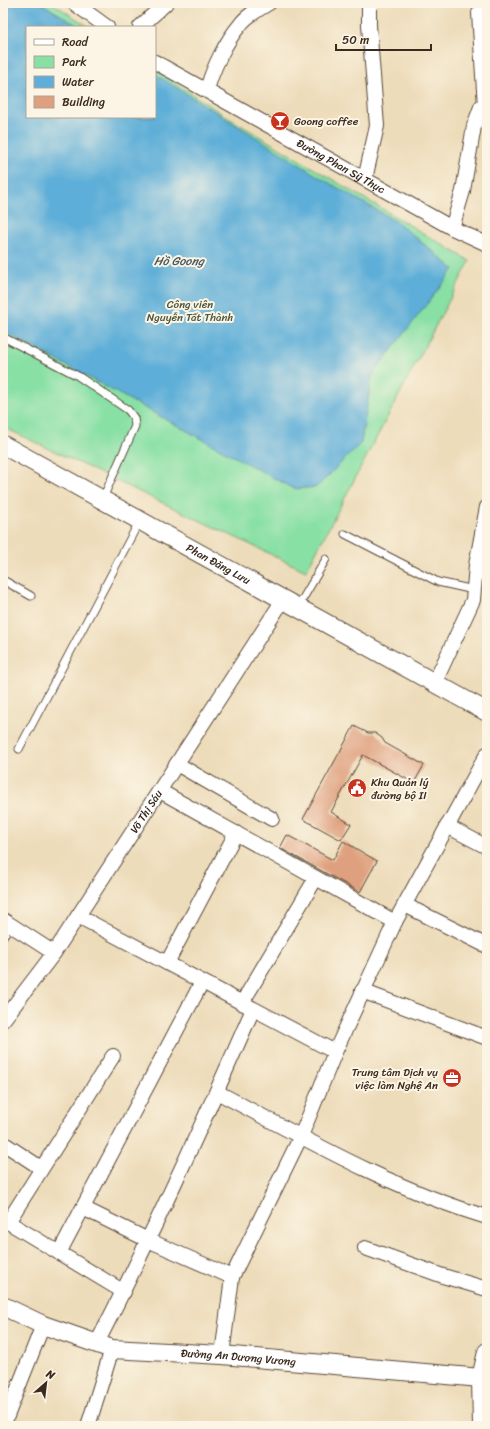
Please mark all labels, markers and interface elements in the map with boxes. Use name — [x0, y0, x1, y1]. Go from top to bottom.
legend — [26, 26, 156, 118]
scale bar — [336, 26, 431, 52]
text: 50 m — [342, 29, 369, 51]
text: Road — [62, 31, 89, 53]
text: Park — [62, 51, 87, 73]
text: Water — [62, 71, 95, 93]
text: Building — [62, 91, 105, 113]
bar icon: Goong coffee — [269, 110, 291, 132]
place label: Goong coffee — [294, 112, 359, 131]
street label: Đường Phan Sỹ Thục — [293, 134, 389, 199]
water label: Hồ Goong — [154, 250, 206, 272]
park label: Công viên Nguyễn Tất Thành — [147, 295, 234, 327]
street label: Phan Đăng Lưu — [182, 539, 254, 590]
place label: Khu Quản lý đường bộ II — [371, 773, 429, 805]
public building icon: Khu Quản lý đường bộ II — [346, 777, 368, 799]
street label: Võ Thị Sáu — [125, 786, 168, 837]
place label: Trung tâm Dịch vụ việc làm Nghệ An — [352, 1063, 438, 1095]
office icon: Trung tâm Dịch vụ việc làm Nghệ An — [441, 1067, 463, 1089]
street label: Đường An Dương Vương — [180, 1344, 297, 1372]
north arrow — [26, 1363, 66, 1403]
text: N — [42, 1364, 59, 1385]

